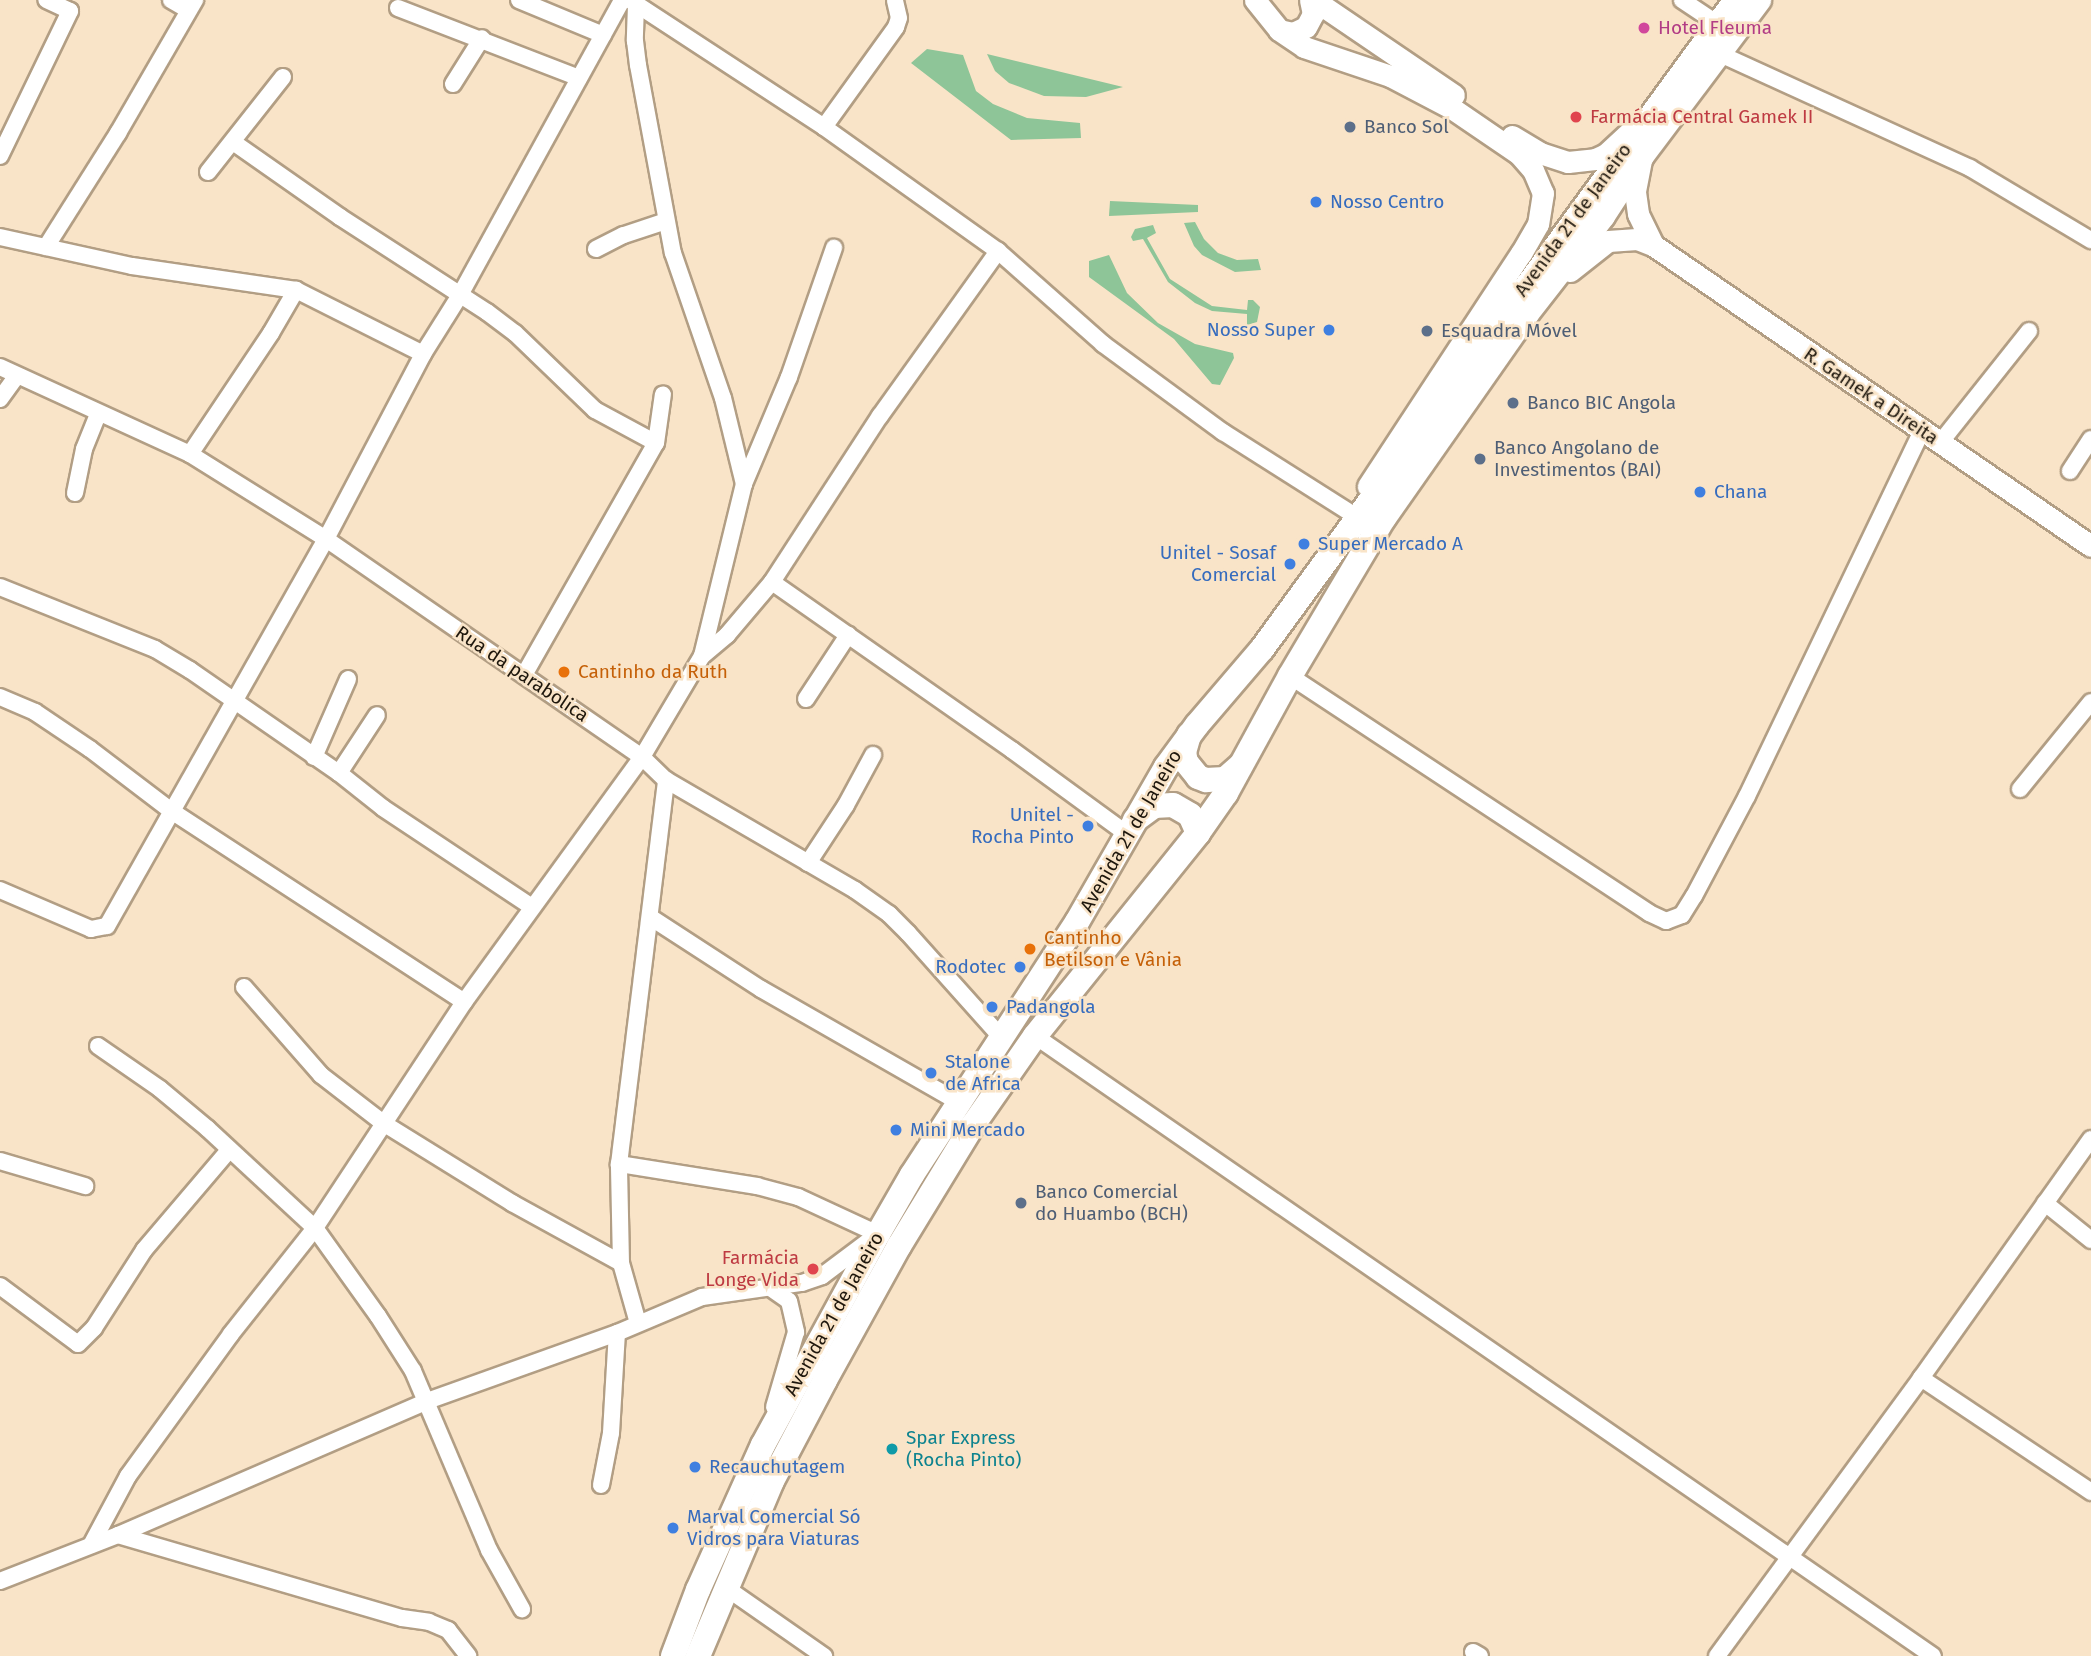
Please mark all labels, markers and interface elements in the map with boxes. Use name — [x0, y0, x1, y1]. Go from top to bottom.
place label: Hotel Fleuma — [1658, 17, 1772, 39]
marker: Hotel Fleuma — [1636, 20, 1652, 36]
place label: Farmácia Central Gamek II — [1590, 106, 1813, 128]
marker: Farmácia Central Gamek II — [1568, 109, 1584, 125]
place label: Banco Sol — [1364, 116, 1449, 138]
marker: Banco Sol — [1342, 119, 1358, 135]
street label: Avenida 21 de Janeiro — [1510, 139, 1636, 301]
place label: Nosso Centro — [1330, 191, 1444, 213]
marker: Nosso Centro — [1308, 194, 1324, 210]
place label: Nosso Super — [1207, 319, 1315, 341]
place label: Esquadra Móvel — [1441, 320, 1577, 342]
marker: Nosso Super — [1321, 322, 1337, 338]
marker: Esquadra Móvel — [1419, 323, 1435, 339]
street label: R. Gamek a Direita — [1799, 343, 1943, 449]
place label: Banco BIC Angola — [1527, 392, 1676, 414]
marker: Banco BIC Angola — [1505, 395, 1521, 411]
place label: Banco Angolano de Investimentos (BAI) — [1494, 437, 1661, 481]
marker: Banco Angolano de Investimentos (BAI) — [1472, 451, 1488, 467]
place label: Chana — [1714, 481, 1767, 503]
marker: Chana — [1692, 484, 1708, 500]
place label: Super Mercado A — [1318, 533, 1463, 555]
marker: Super Mercado A — [1296, 536, 1312, 552]
place label: Unitel - Sosaf Comercial — [1160, 542, 1276, 586]
marker: Unitel - Sosaf Comercial — [1282, 556, 1298, 572]
street label: Rua da parabolica — [451, 621, 593, 727]
place label: Cantinho da Ruth — [578, 661, 728, 683]
marker: Cantinho da Ruth — [556, 664, 572, 680]
street label: Avenida 21 de Janeiro — [1075, 746, 1187, 916]
place label: Unitel - Rocha Pinto — [971, 804, 1074, 848]
marker: Unitel - Rocha Pinto — [1080, 818, 1096, 834]
place label: Cantinho Betilson e Vânia — [1044, 927, 1182, 971]
marker: Cantinho Betilson e Vânia — [1022, 941, 1038, 957]
place label: Rodotec — [935, 956, 1006, 978]
marker: Rodotec — [1012, 959, 1028, 975]
place label: Padangola — [1006, 996, 1096, 1018]
marker: Padangola — [984, 999, 1000, 1015]
place label: Stalone de Africa — [945, 1051, 1021, 1095]
marker: Stalone de Africa — [923, 1065, 939, 1081]
place label: Mini Mercado — [910, 1119, 1025, 1141]
marker: Mini Mercado — [888, 1122, 904, 1138]
place label: Banco Comercial do Huambo (BCH) — [1035, 1181, 1188, 1225]
marker: Banco Comercial do Huambo (BCH) — [1013, 1195, 1029, 1211]
street label: Avenida 21 de Janeiro — [780, 1228, 888, 1400]
place label: Farmácia Longe Vida — [705, 1247, 799, 1291]
marker: Farmácia Longe Vida — [805, 1261, 821, 1277]
place label: Spar Express (Rocha Pinto) — [906, 1427, 1021, 1471]
marker: Spar Express (Rocha Pinto) — [884, 1441, 900, 1457]
place label: Recauchutagem — [709, 1456, 845, 1478]
marker: Recauchutagem — [687, 1459, 703, 1475]
place label: Marval Comercial Só Vidros para Viaturas — [687, 1506, 861, 1550]
marker: Marval Comercial Só Vidros para Viaturas — [665, 1520, 681, 1536]

